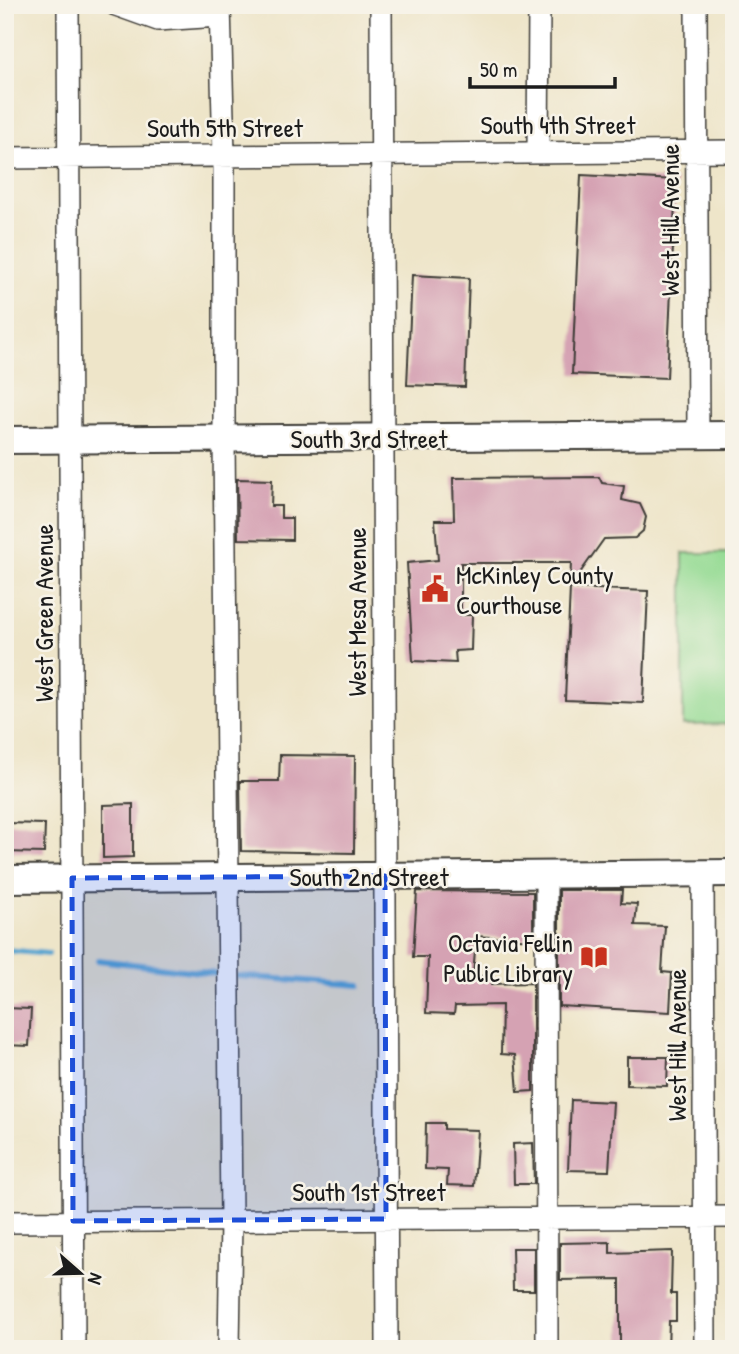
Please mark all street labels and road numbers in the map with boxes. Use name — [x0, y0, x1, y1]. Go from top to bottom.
street label: South 4th Street — [481, 107, 636, 142]
street label: South 5th Street — [147, 110, 304, 145]
street label: West Hill Avenue — [652, 144, 687, 296]
street label: South 3rd Street — [291, 421, 449, 456]
street label: West Green Avenue — [26, 524, 61, 702]
street label: West Mesa Avenue — [339, 527, 374, 697]
street label: South 2nd Street — [289, 859, 450, 894]
street label: West Hill Avenue — [659, 969, 694, 1121]
street label: South 1st Street — [292, 1174, 447, 1209]

